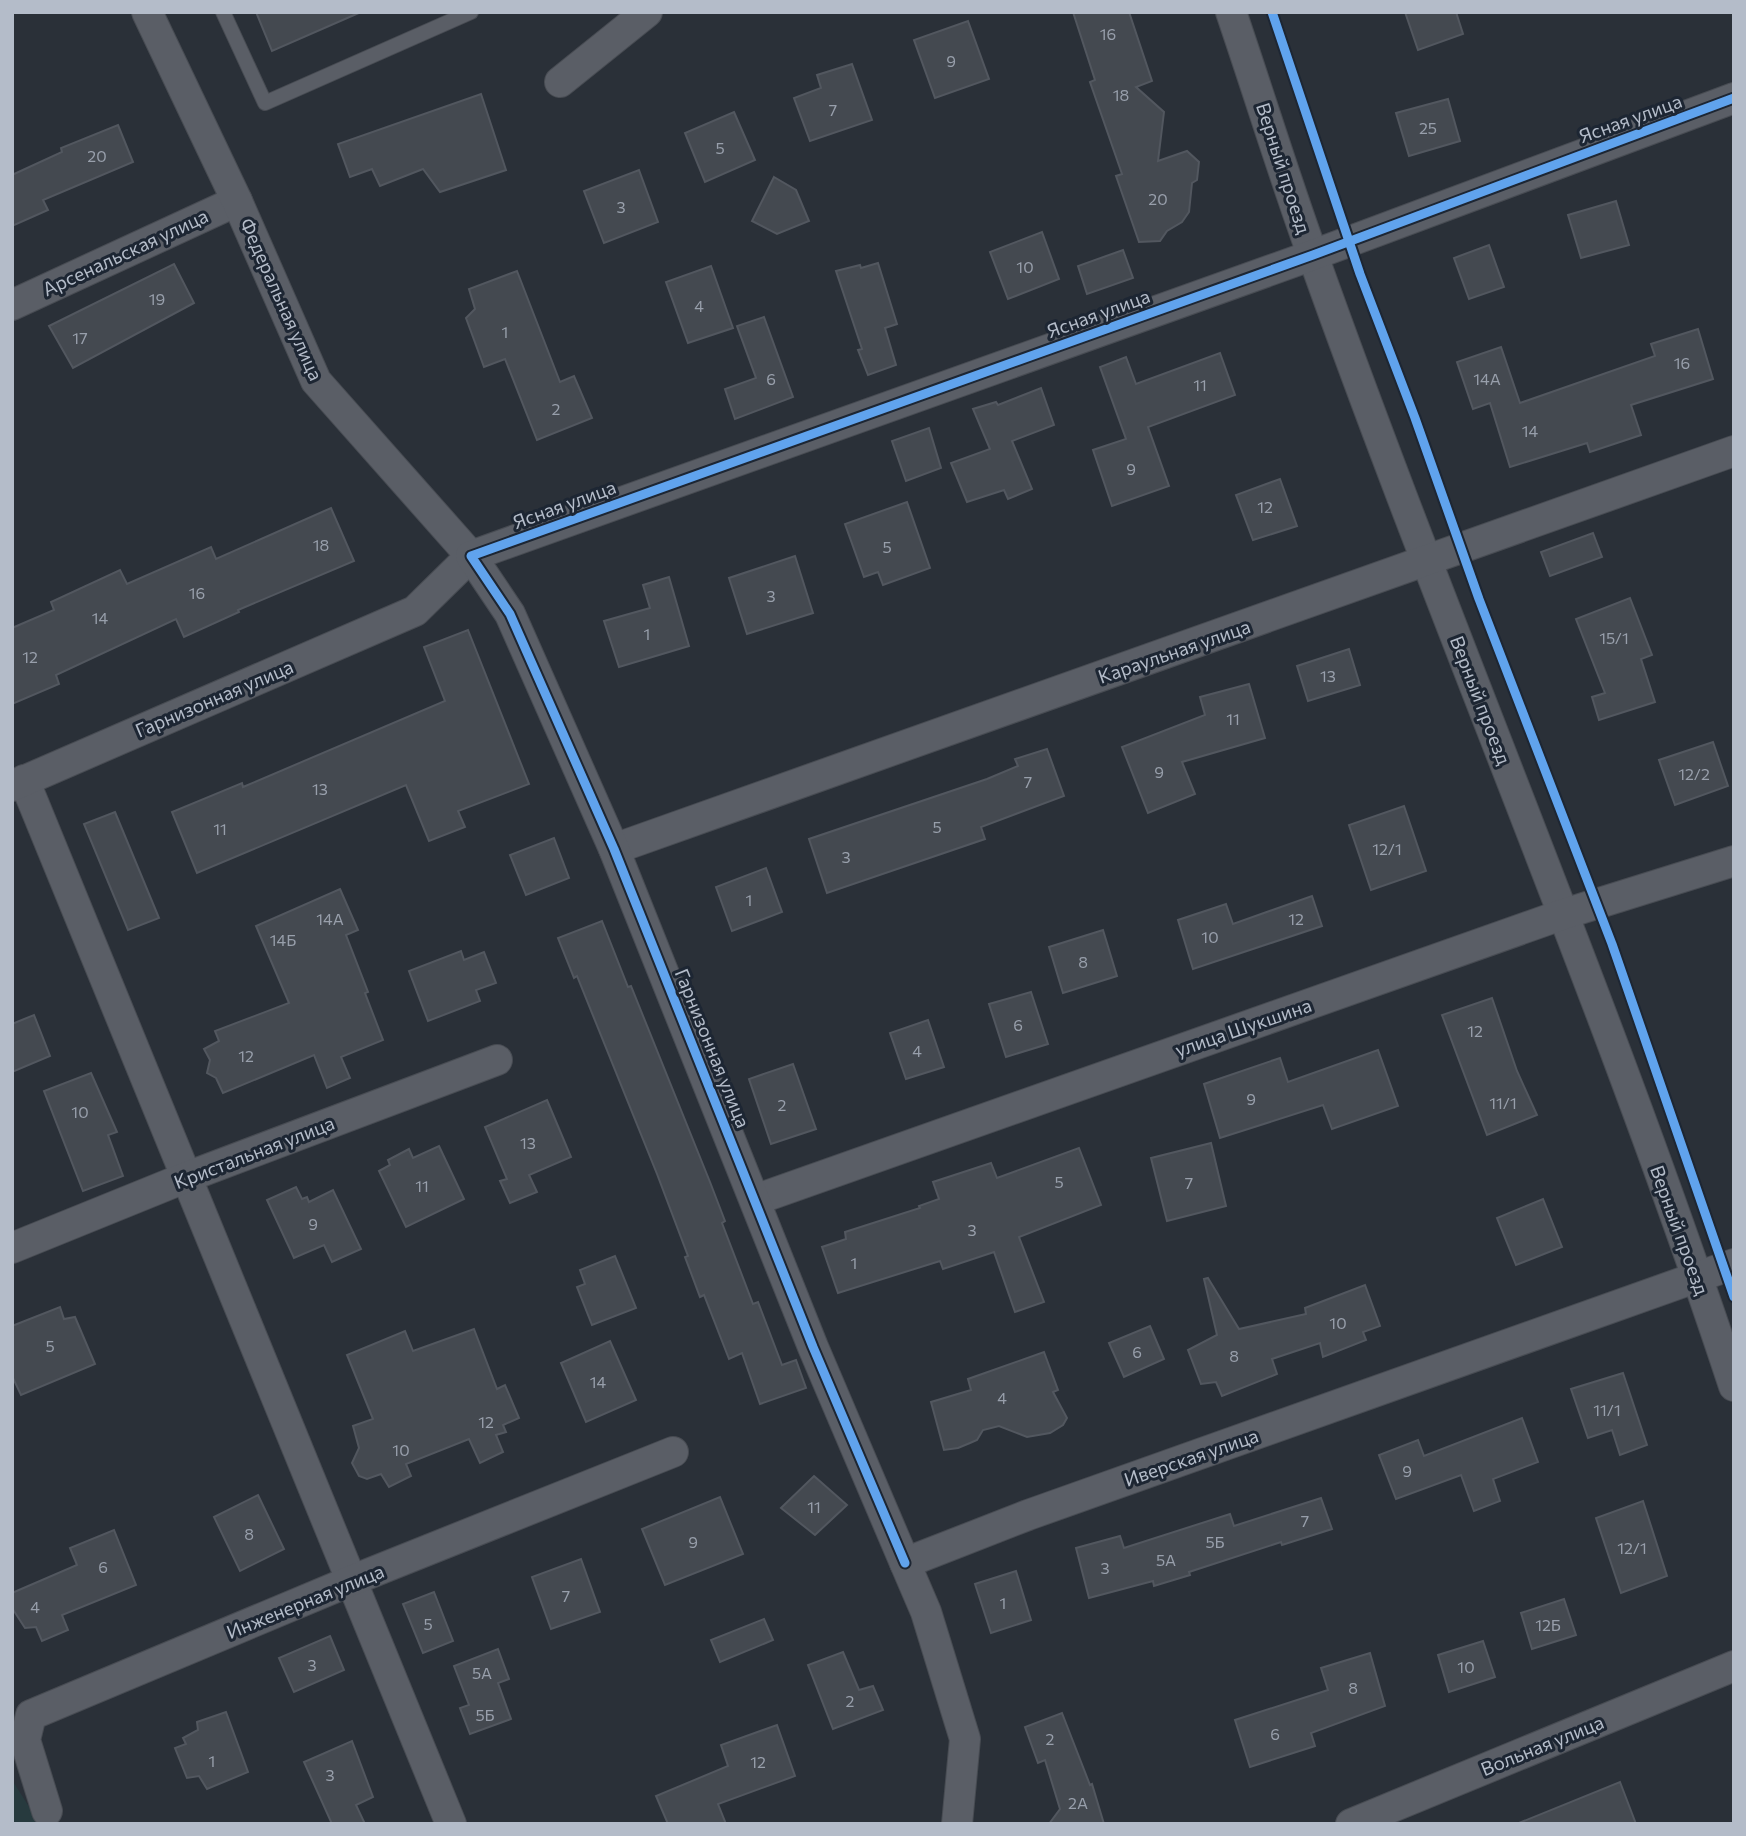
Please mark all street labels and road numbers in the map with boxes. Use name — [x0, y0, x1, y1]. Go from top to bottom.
street label: Ясная улица — [1575, 89, 1685, 147]
street label: Верный проезд — [1252, 100, 1316, 236]
street label: Арсенальская улица — [39, 204, 211, 300]
street label: Федеральная улица — [236, 214, 328, 384]
street label: Ясная улица — [1043, 284, 1153, 342]
street label: Ясная улица — [509, 475, 619, 533]
street label: Караульная улица — [1095, 614, 1253, 688]
street label: Верный проезд — [1446, 632, 1516, 768]
street label: Гарнизонная улица — [132, 654, 296, 742]
street label: Гарнизонная улица — [671, 965, 755, 1131]
street label: улица Шукшина — [1172, 993, 1314, 1061]
street label: Кристальная улица — [171, 1111, 337, 1193]
street label: Верный проезд — [1646, 1162, 1714, 1298]
street label: Иверская улица — [1121, 1423, 1261, 1491]
street label: Инженерная улица — [223, 1559, 387, 1643]
street label: Вольная улица — [1477, 1710, 1607, 1780]

